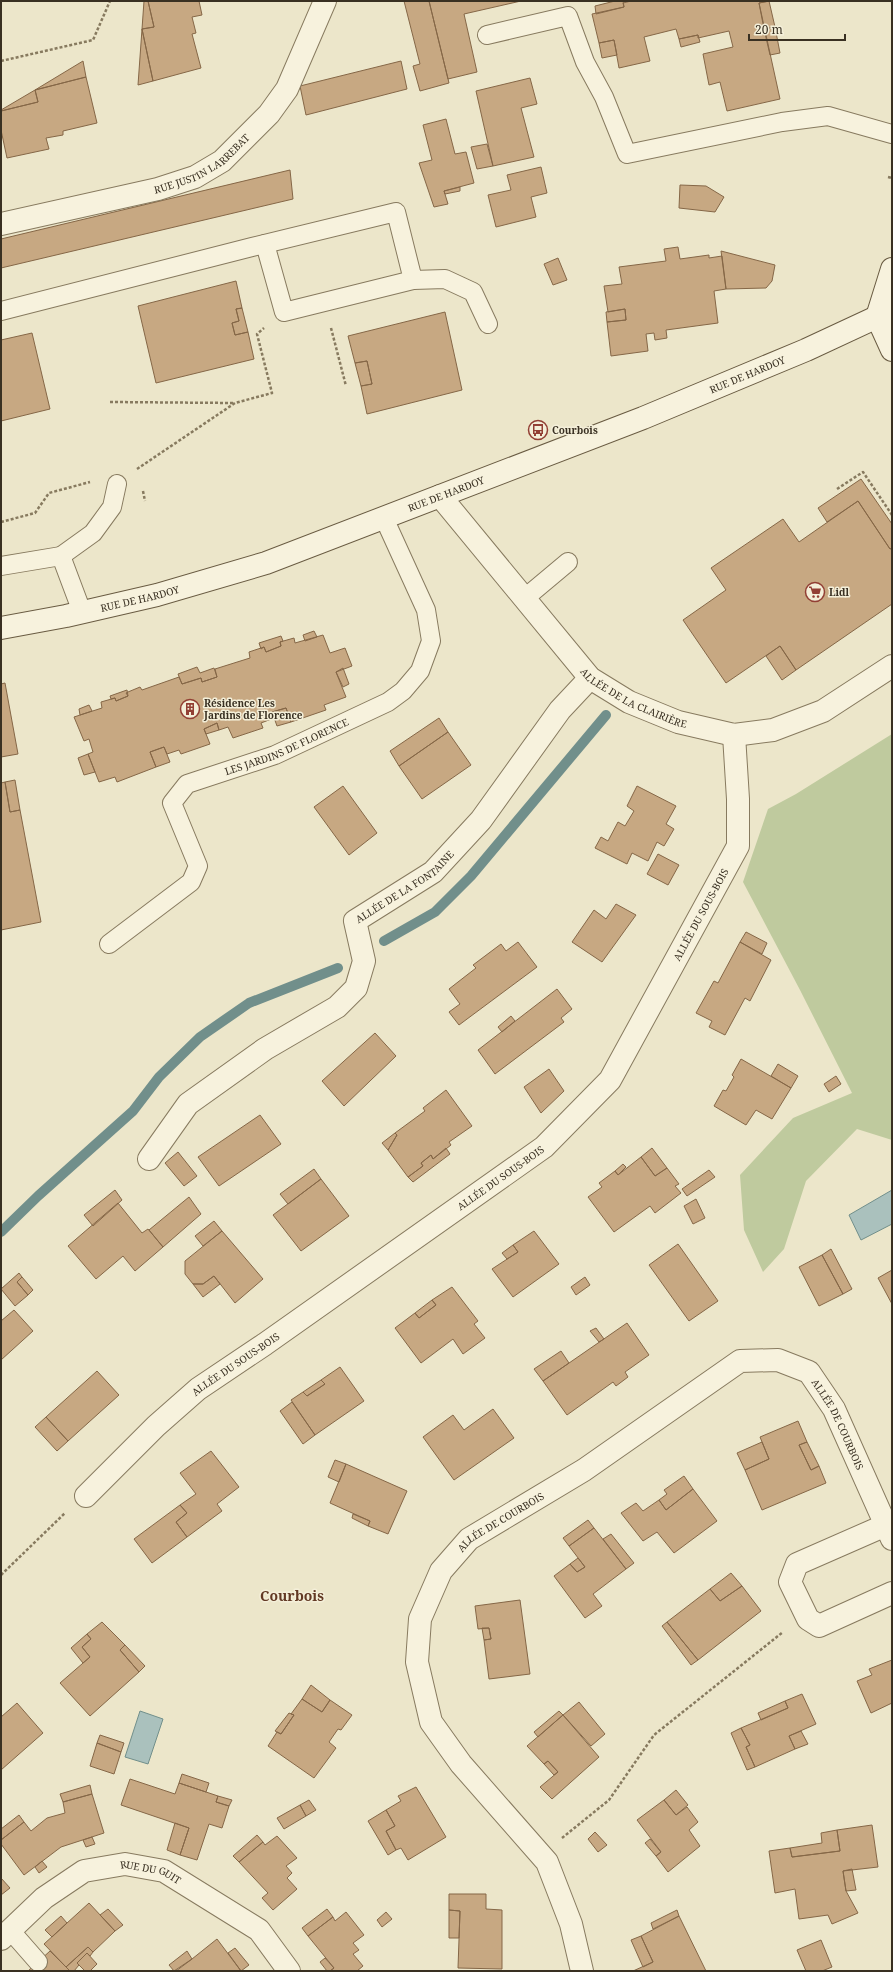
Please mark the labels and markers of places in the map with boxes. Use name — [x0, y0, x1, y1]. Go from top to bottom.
bus stop icon: Courbois — [527, 419, 549, 441]
place label: Courbois — [552, 423, 598, 437]
supermarket icon: Lidl — [804, 581, 826, 603]
place label: Lidl — [829, 585, 850, 599]
place label: Résidence Les Jardins de Florence — [203, 696, 303, 722]
building icon: Résidence Les Jardins de Florence — [179, 698, 201, 720]

